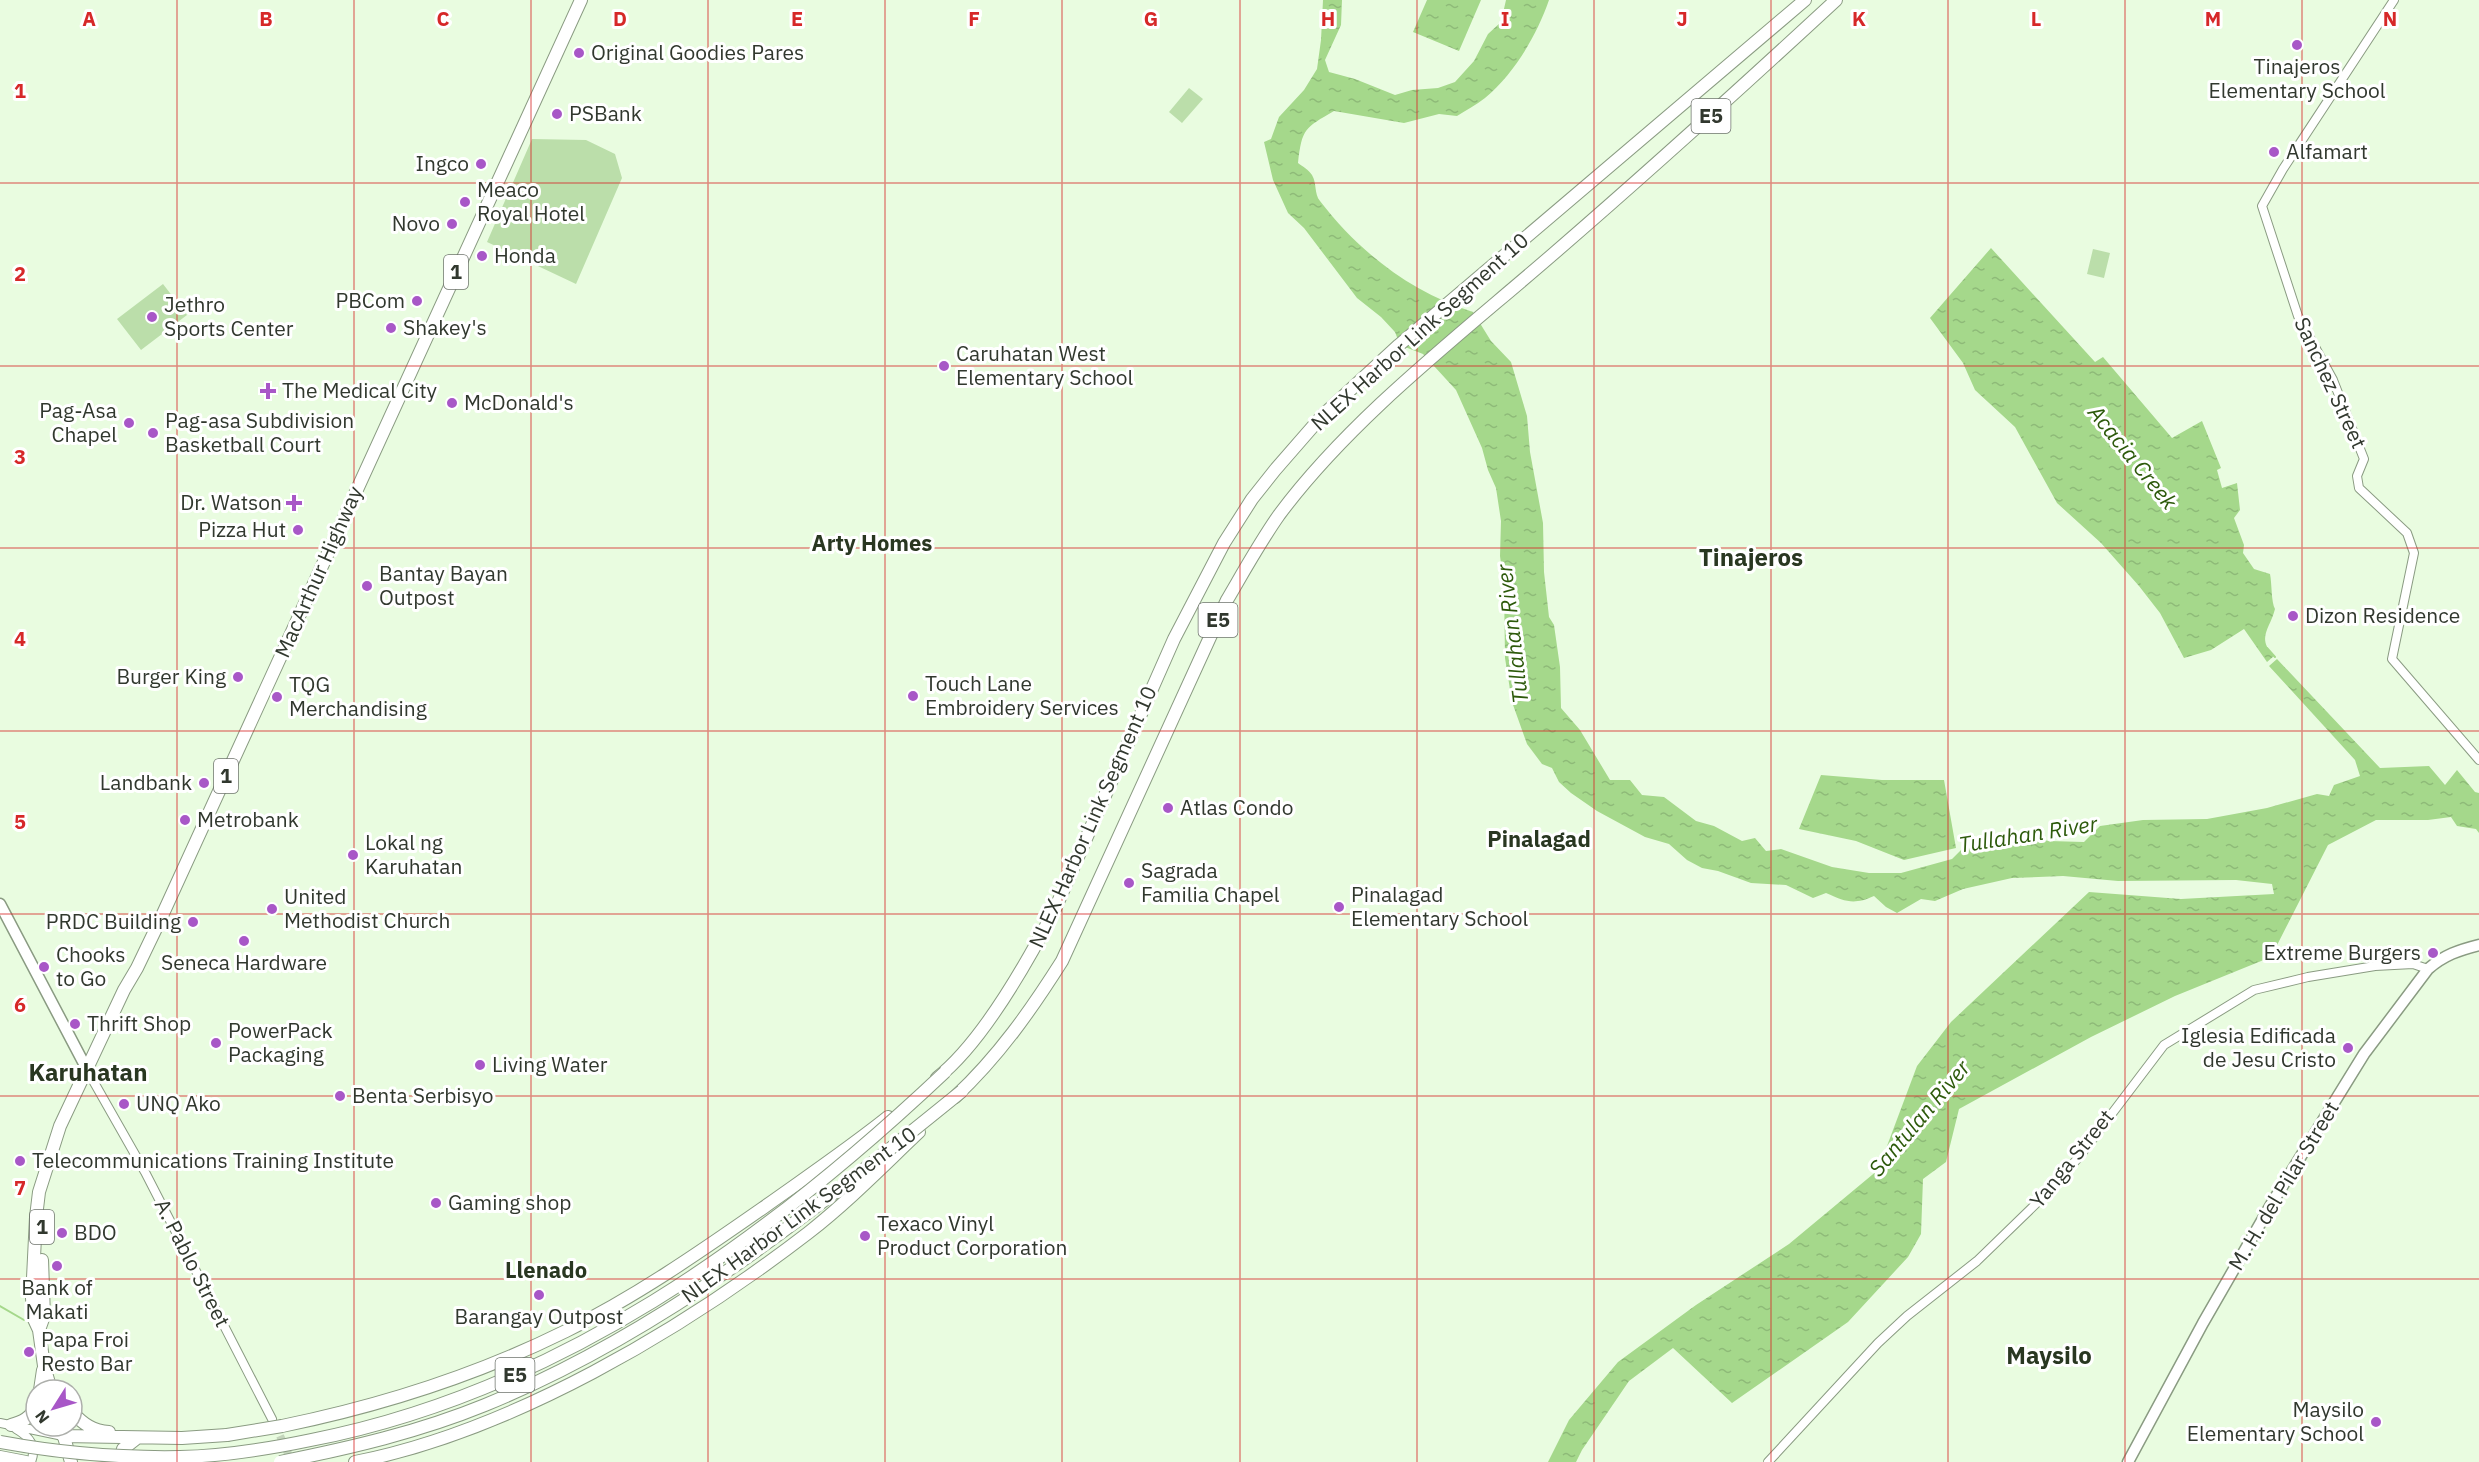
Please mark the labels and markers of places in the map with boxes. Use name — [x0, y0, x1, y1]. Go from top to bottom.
place label: Original Goodies Pares — [591, 38, 804, 66]
marker: Tinajeros Elementary School — [2290, 38, 2304, 52]
marker: Original Goodies Pares — [572, 46, 586, 60]
place label: Tinajeros Elementary School — [2208, 52, 2386, 104]
place label: PSBank — [569, 99, 642, 127]
marker: PSBank — [550, 107, 564, 121]
place label: Alfamart — [2286, 137, 2368, 165]
marker: Alfamart — [2267, 145, 2281, 159]
place label: Ingco — [416, 149, 469, 177]
marker: Ingco — [474, 157, 488, 171]
place label: Meaco Royal Hotel — [477, 175, 585, 227]
marker: Meaco Royal Hotel — [458, 195, 472, 209]
place label: Novo — [392, 209, 440, 237]
marker: Novo — [445, 217, 459, 231]
place label: Honda — [494, 241, 556, 269]
marker: Honda — [475, 249, 489, 263]
place label: PBCom — [335, 286, 405, 314]
place label: Jethro Sports Center — [164, 290, 294, 342]
marker: PBCom — [410, 294, 424, 308]
marker: Jethro Sports Center — [145, 310, 159, 324]
place label: Shakey's — [403, 313, 487, 341]
marker: Shakey's — [384, 321, 398, 335]
place label: Caruhatan West Elementary School — [956, 339, 1133, 391]
marker: Caruhatan West Elementary School — [937, 359, 951, 373]
place label: The Medical City — [282, 376, 438, 404]
marker: The Medical City — [259, 382, 277, 400]
place label: McDonald's — [464, 388, 574, 416]
place label: Pag-Asa Chapel — [39, 396, 117, 448]
marker: McDonald's — [445, 396, 459, 410]
place label: Pag-asa Subdivision Basketball Court — [165, 406, 354, 458]
marker: Pag-Asa Chapel — [122, 416, 136, 430]
marker: Pag-asa Subdivision Basketball Court — [146, 426, 160, 440]
place label: Dr. Watson — [180, 488, 282, 516]
marker: Dr. Watson — [287, 496, 301, 510]
place label: Pizza Hut — [198, 515, 286, 543]
marker: Pizza Hut — [291, 523, 305, 537]
place label: Bantay Bayan Outpost — [379, 559, 508, 611]
marker: Bantay Bayan Outpost — [360, 579, 374, 593]
place label: Dizon Residence — [2305, 601, 2460, 629]
marker: Dizon Residence — [2286, 609, 2300, 623]
place label: Burger King — [116, 662, 226, 690]
place label: Touch Lane Embroidery Services — [925, 669, 1119, 721]
marker: Burger King — [231, 670, 245, 684]
place label: TQG Merchandising — [289, 670, 427, 722]
marker: Touch Lane Embroidery Services — [906, 689, 920, 703]
marker: TQG Merchandising — [270, 690, 284, 704]
place label: Landbank — [100, 768, 192, 796]
marker: Landbank — [197, 776, 211, 790]
place label: Atlas Condo — [1180, 793, 1294, 821]
marker: Atlas Condo — [1161, 801, 1175, 815]
place label: Metrobank — [197, 805, 299, 833]
marker: Metrobank — [178, 813, 192, 827]
place label: Lokal ng Karuhatan — [365, 828, 463, 880]
marker: Lokal ng Karuhatan — [346, 848, 360, 862]
place label: Sagrada Familia Chapel — [1141, 856, 1280, 908]
marker: Sagrada Familia Chapel — [1122, 876, 1136, 890]
place label: Pinalagad Elementary School — [1351, 880, 1528, 932]
place label: United Methodist Church — [284, 882, 450, 934]
marker: Pinalagad Elementary School — [1332, 900, 1346, 914]
marker: United Methodist Church — [265, 902, 279, 916]
place label: PRDC Building — [46, 907, 181, 935]
marker: PRDC Building — [186, 915, 200, 929]
marker: Seneca Hardware — [237, 934, 251, 948]
place label: Extreme Burgers — [2264, 938, 2421, 966]
place label: Chooks to Go — [56, 940, 126, 992]
marker: Extreme Burgers — [2426, 946, 2440, 960]
place label: Seneca Hardware — [161, 948, 327, 976]
marker: Chooks to Go — [37, 960, 51, 974]
place label: Thrift Shop — [87, 1009, 191, 1037]
place label: PowerPack Packaging — [228, 1016, 333, 1068]
marker: Thrift Shop — [68, 1017, 82, 1031]
place label: Iglesia Edificada de Jesu Cristo — [2181, 1021, 2336, 1073]
marker: PowerPack Packaging — [209, 1036, 223, 1050]
marker: Iglesia Edificada de Jesu Cristo — [2341, 1041, 2355, 1055]
place label: Living Water — [492, 1050, 608, 1078]
marker: Living Water — [473, 1058, 487, 1072]
place label: Benta Serbisyo — [352, 1081, 494, 1109]
place label: UNQ Ako — [136, 1089, 221, 1117]
marker: Benta Serbisyo — [333, 1089, 347, 1103]
marker: UNQ Ako — [117, 1097, 131, 1111]
place label: Telecommunications Training Institute — [32, 1146, 394, 1174]
marker: Telecommunications Training Institute — [13, 1154, 27, 1168]
place label: Gaming shop — [448, 1188, 571, 1216]
marker: Gaming shop — [429, 1196, 443, 1210]
place label: Texaco Vinyl Product Corporation — [877, 1209, 1067, 1261]
place label: BDO — [74, 1218, 117, 1246]
marker: BDO — [55, 1226, 69, 1240]
marker: Texaco Vinyl Product Corporation — [858, 1229, 872, 1243]
marker: Bank of Makati — [50, 1259, 64, 1273]
place label: Bank of Makati — [21, 1273, 93, 1325]
marker: Barangay Outpost — [532, 1288, 546, 1302]
place label: Barangay Outpost — [455, 1302, 623, 1330]
place label: Papa Froi Resto Bar — [41, 1325, 133, 1377]
marker: Papa Froi Resto Bar — [22, 1345, 36, 1359]
place label: Maysilo Elementary School — [2187, 1395, 2364, 1447]
marker: Maysilo Elementary School — [2369, 1415, 2383, 1429]

